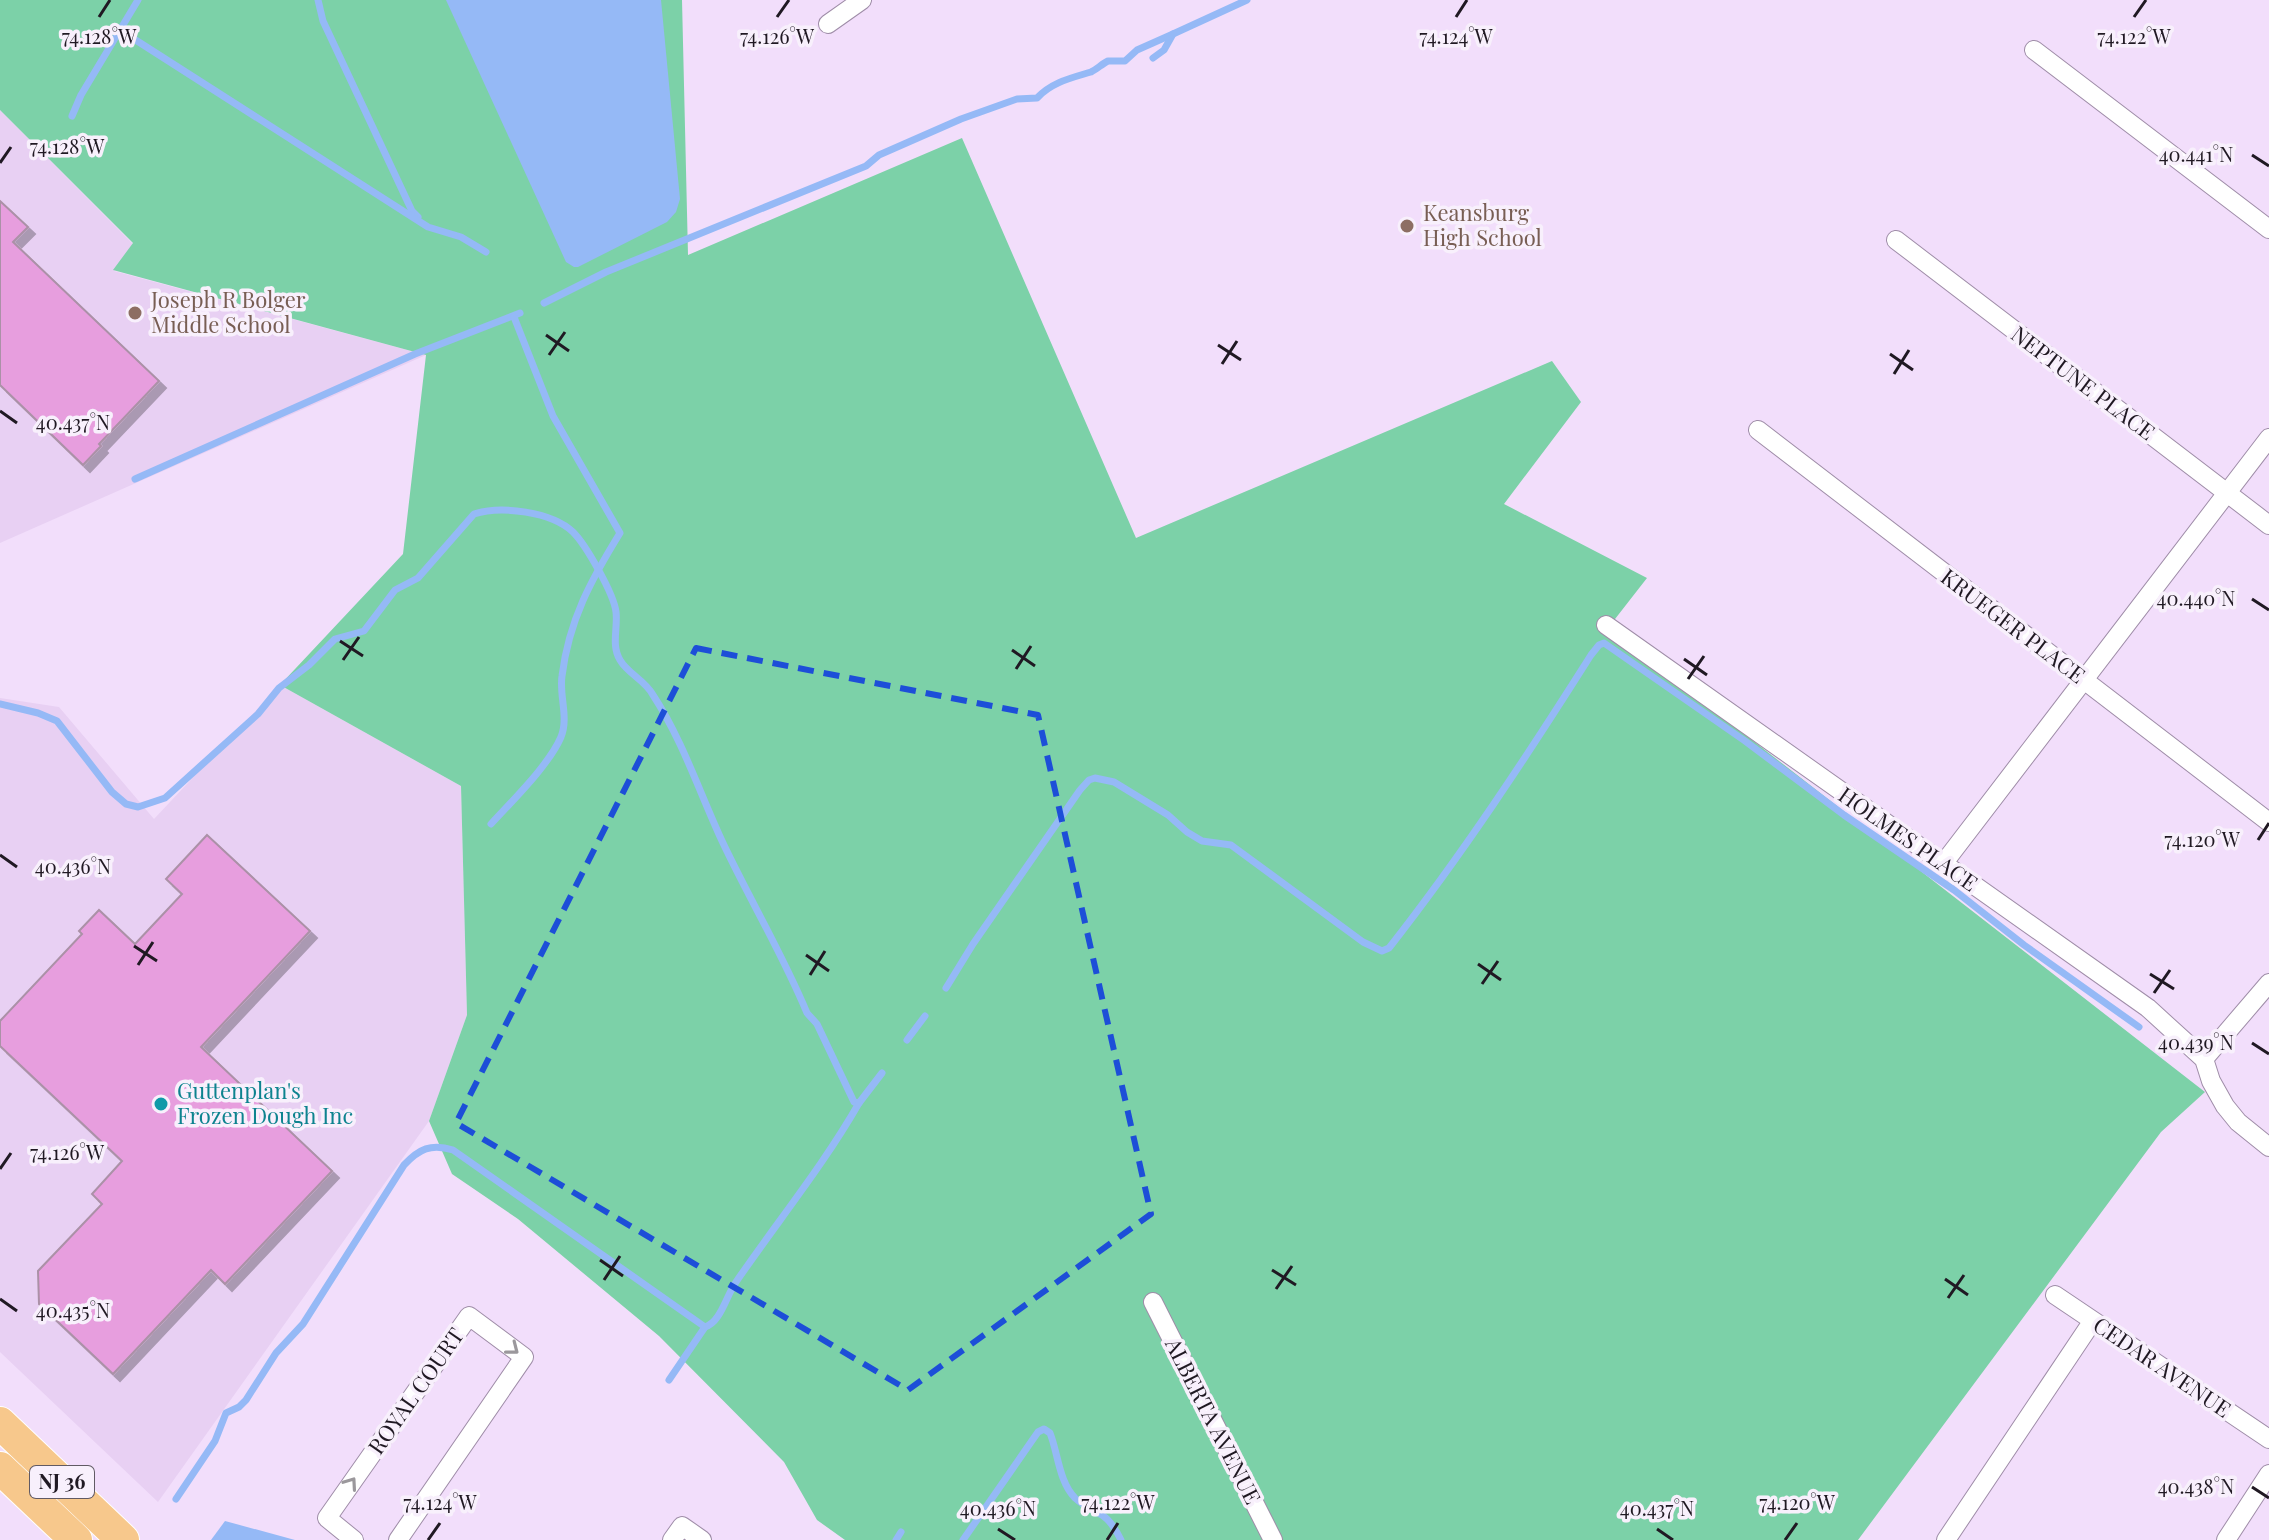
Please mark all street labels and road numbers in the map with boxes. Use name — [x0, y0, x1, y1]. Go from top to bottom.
street label: NEPTUNE PLACE — [2006, 318, 2162, 446]
street label: KRUEGER PLACE — [1935, 561, 2092, 689]
street label: HOLMES PLACE — [1833, 779, 1984, 897]
street label: CEDAR AVENUE — [2088, 1309, 2237, 1423]
street label: ROYAL COURT — [360, 1321, 470, 1460]
street label: ALBERTA AVENUE — [1159, 1331, 1269, 1509]
road number: NJ 36 — [30, 1466, 94, 1498]

